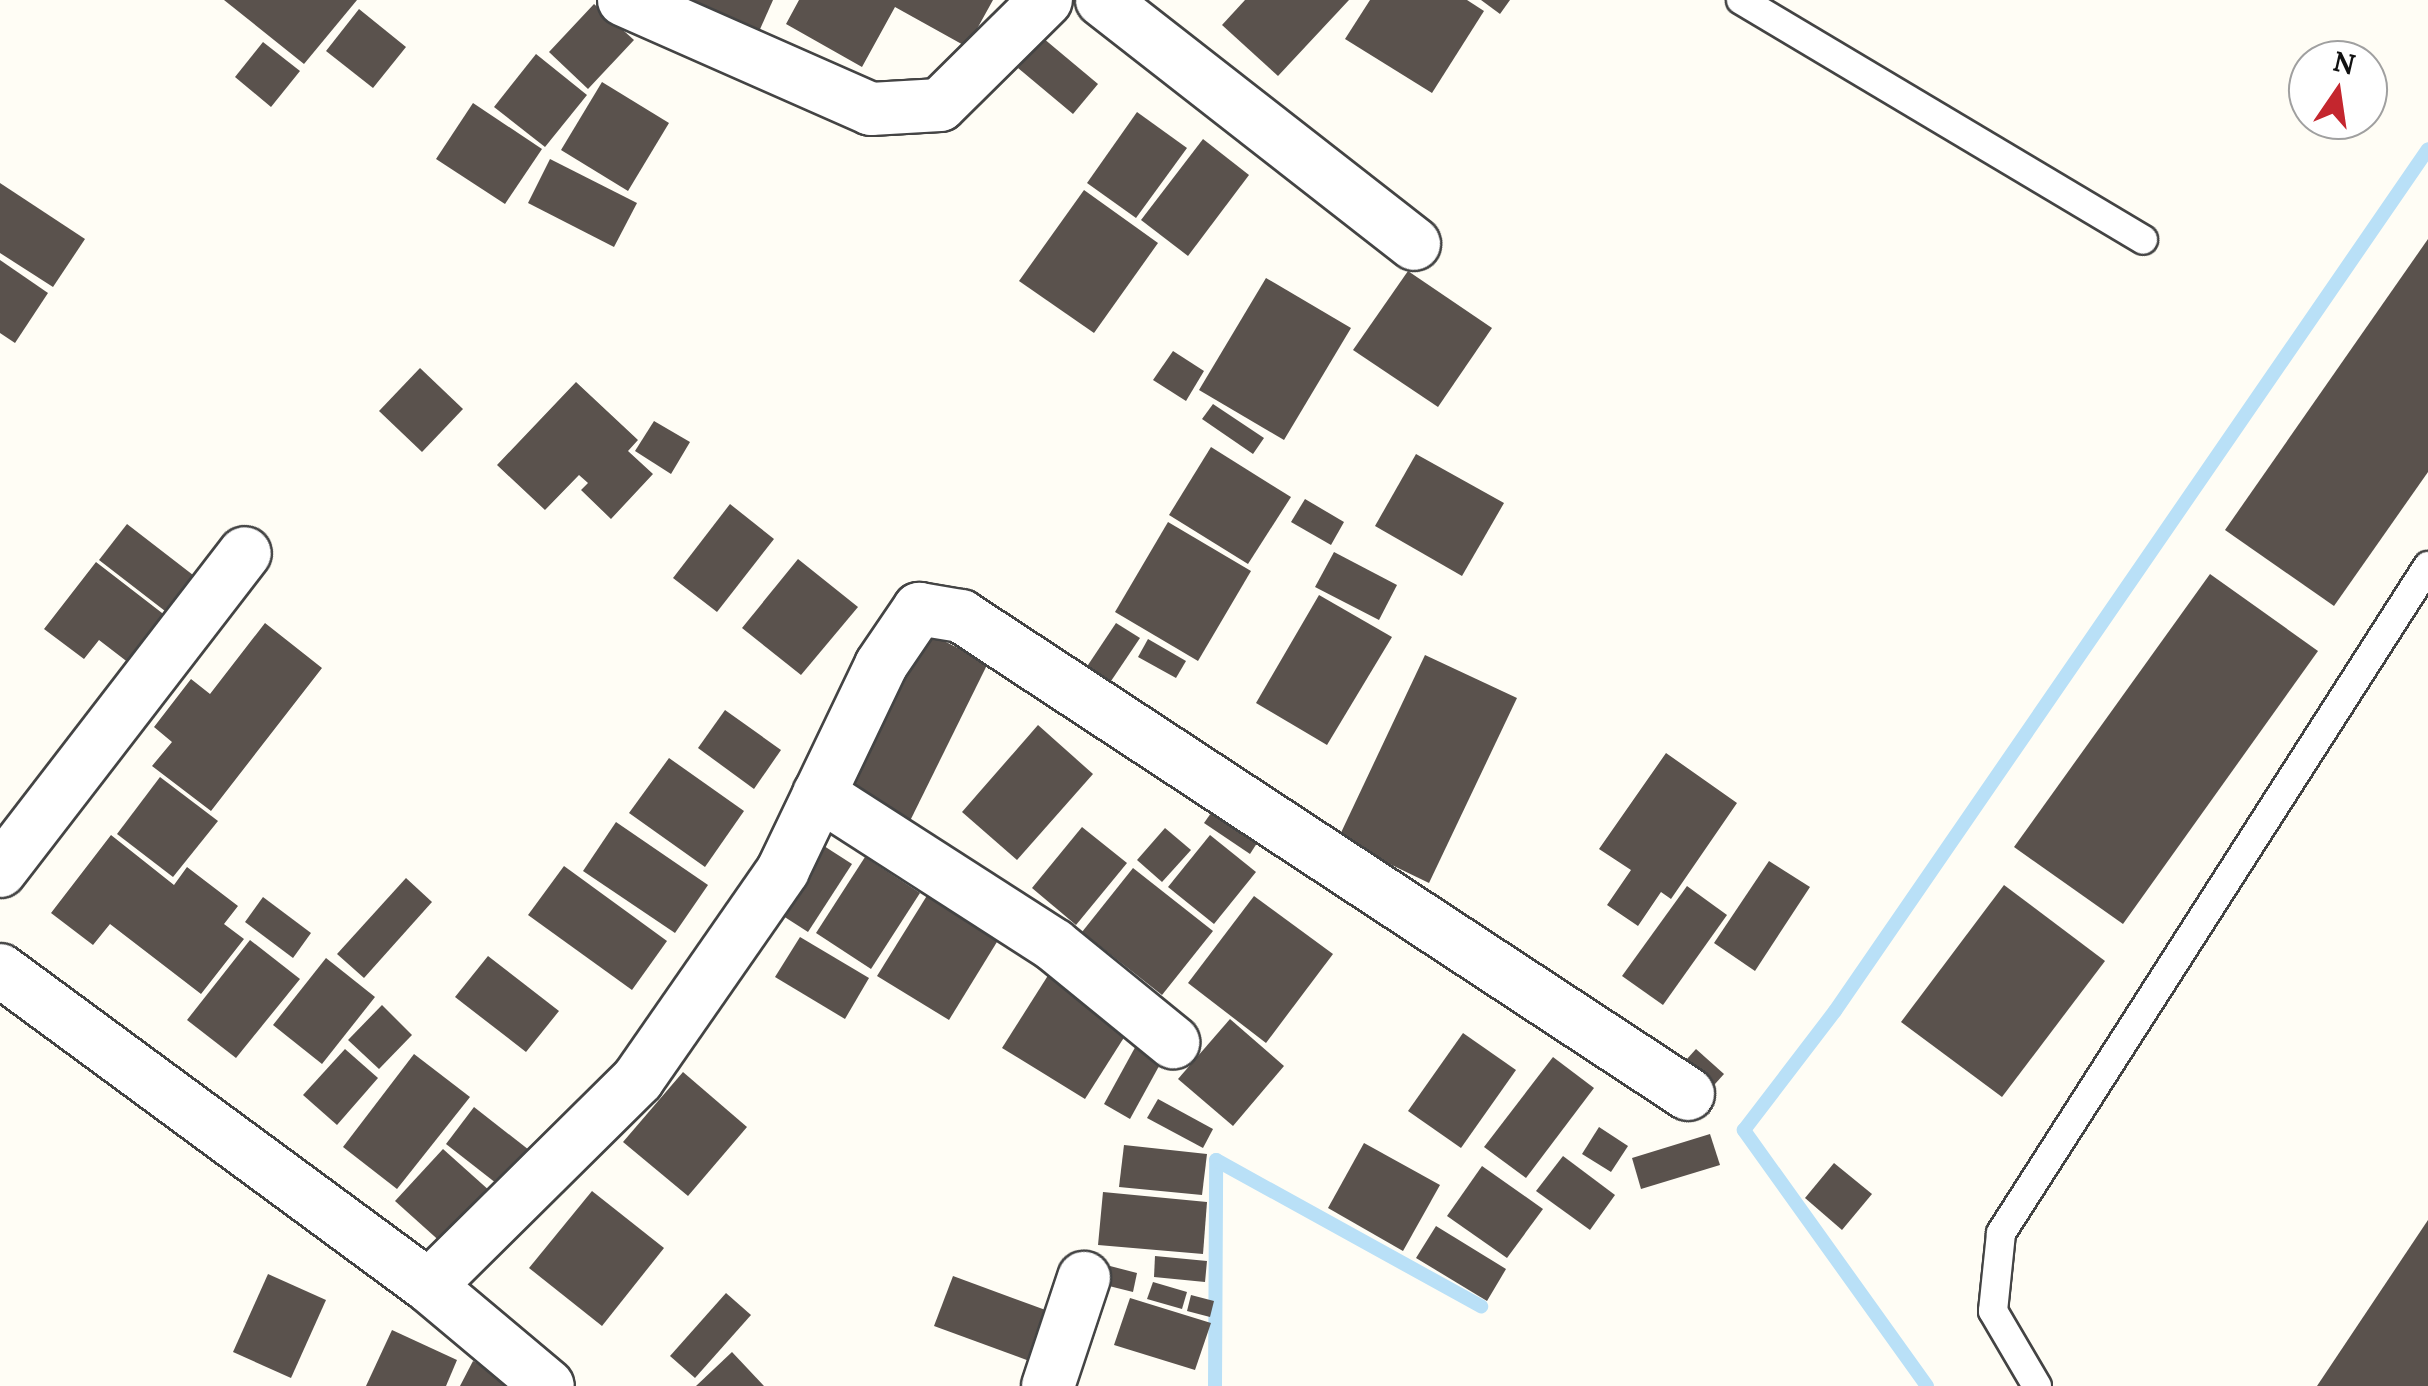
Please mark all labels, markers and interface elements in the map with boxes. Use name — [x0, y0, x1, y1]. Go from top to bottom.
north arrow — [2288, 40, 2388, 140]
text: N — [2330, 43, 2359, 83]

